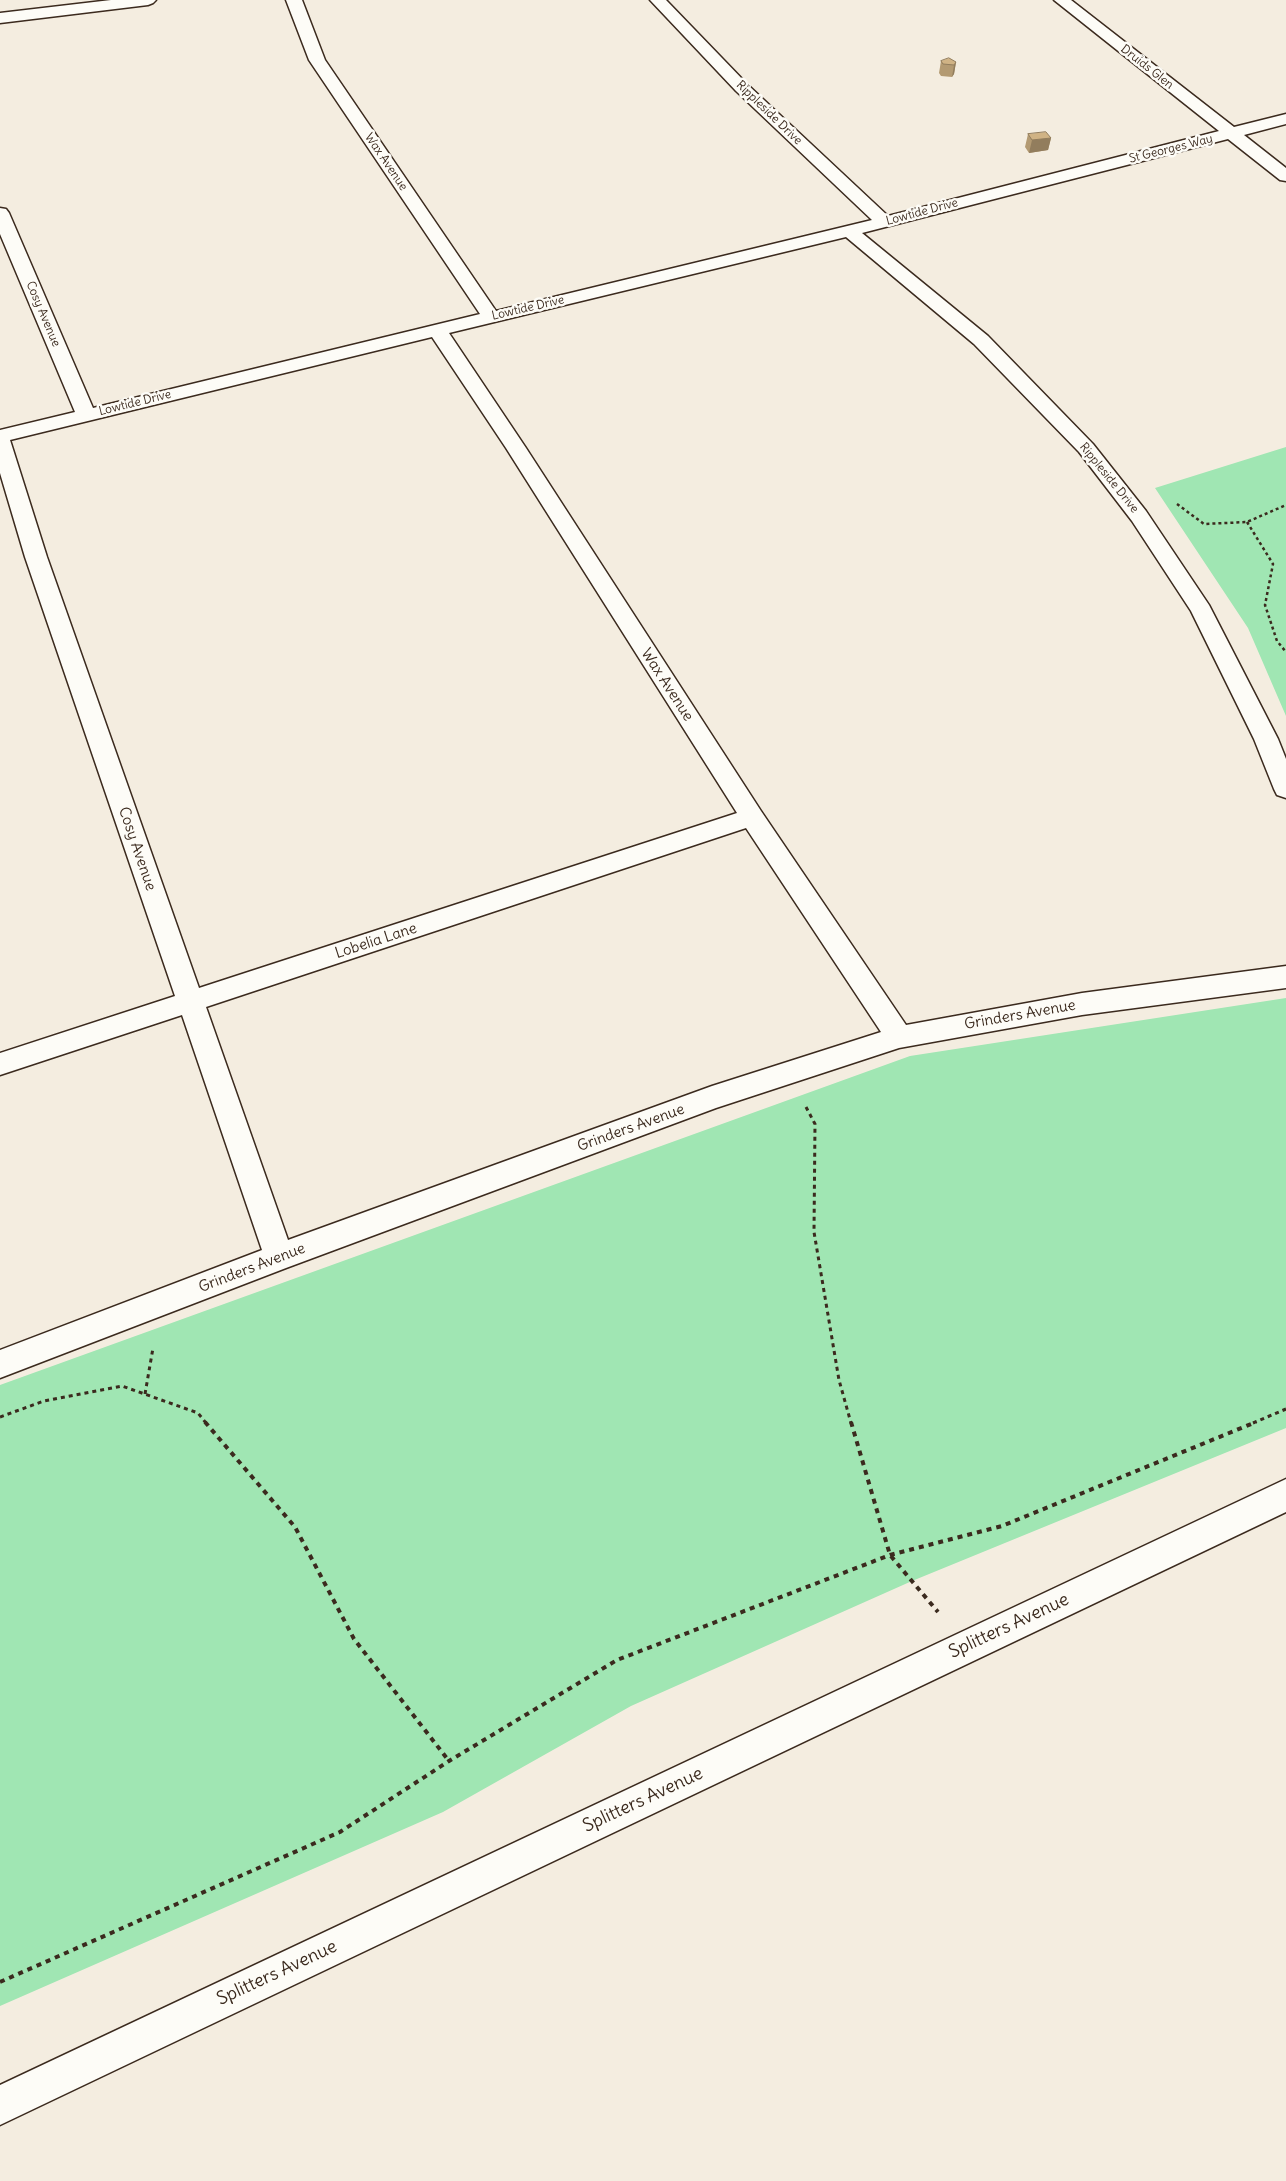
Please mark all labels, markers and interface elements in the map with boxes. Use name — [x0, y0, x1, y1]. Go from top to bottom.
street label: Druids Glen — [1118, 42, 1176, 92]
street label: Rippleside Drive — [733, 78, 805, 148]
street label: Wax Avenue — [361, 130, 411, 194]
street label: St Georges Way — [1128, 132, 1214, 166]
street label: Lowtide Drive — [884, 195, 960, 229]
street label: Cosy Avenue — [23, 279, 63, 349]
street label: Lowtide Drive — [490, 293, 566, 323]
street label: Lowtide Drive — [97, 387, 173, 419]
street label: Rippleside Drive — [1076, 440, 1142, 516]
street label: Wax Avenue — [637, 645, 697, 725]
street label: Cosy Avenue — [114, 805, 160, 893]
street label: Lobelia Lane — [333, 919, 419, 963]
street label: Grinders Avenue — [963, 996, 1077, 1034]
street label: Grinders Avenue — [575, 1100, 687, 1156]
street label: Grinders Avenue — [196, 1239, 308, 1297]
street label: Splitters Avenue — [945, 1589, 1073, 1663]
street label: Splitters Avenue — [579, 1763, 707, 1837]
street label: Splitters Avenue — [213, 1936, 341, 2010]

